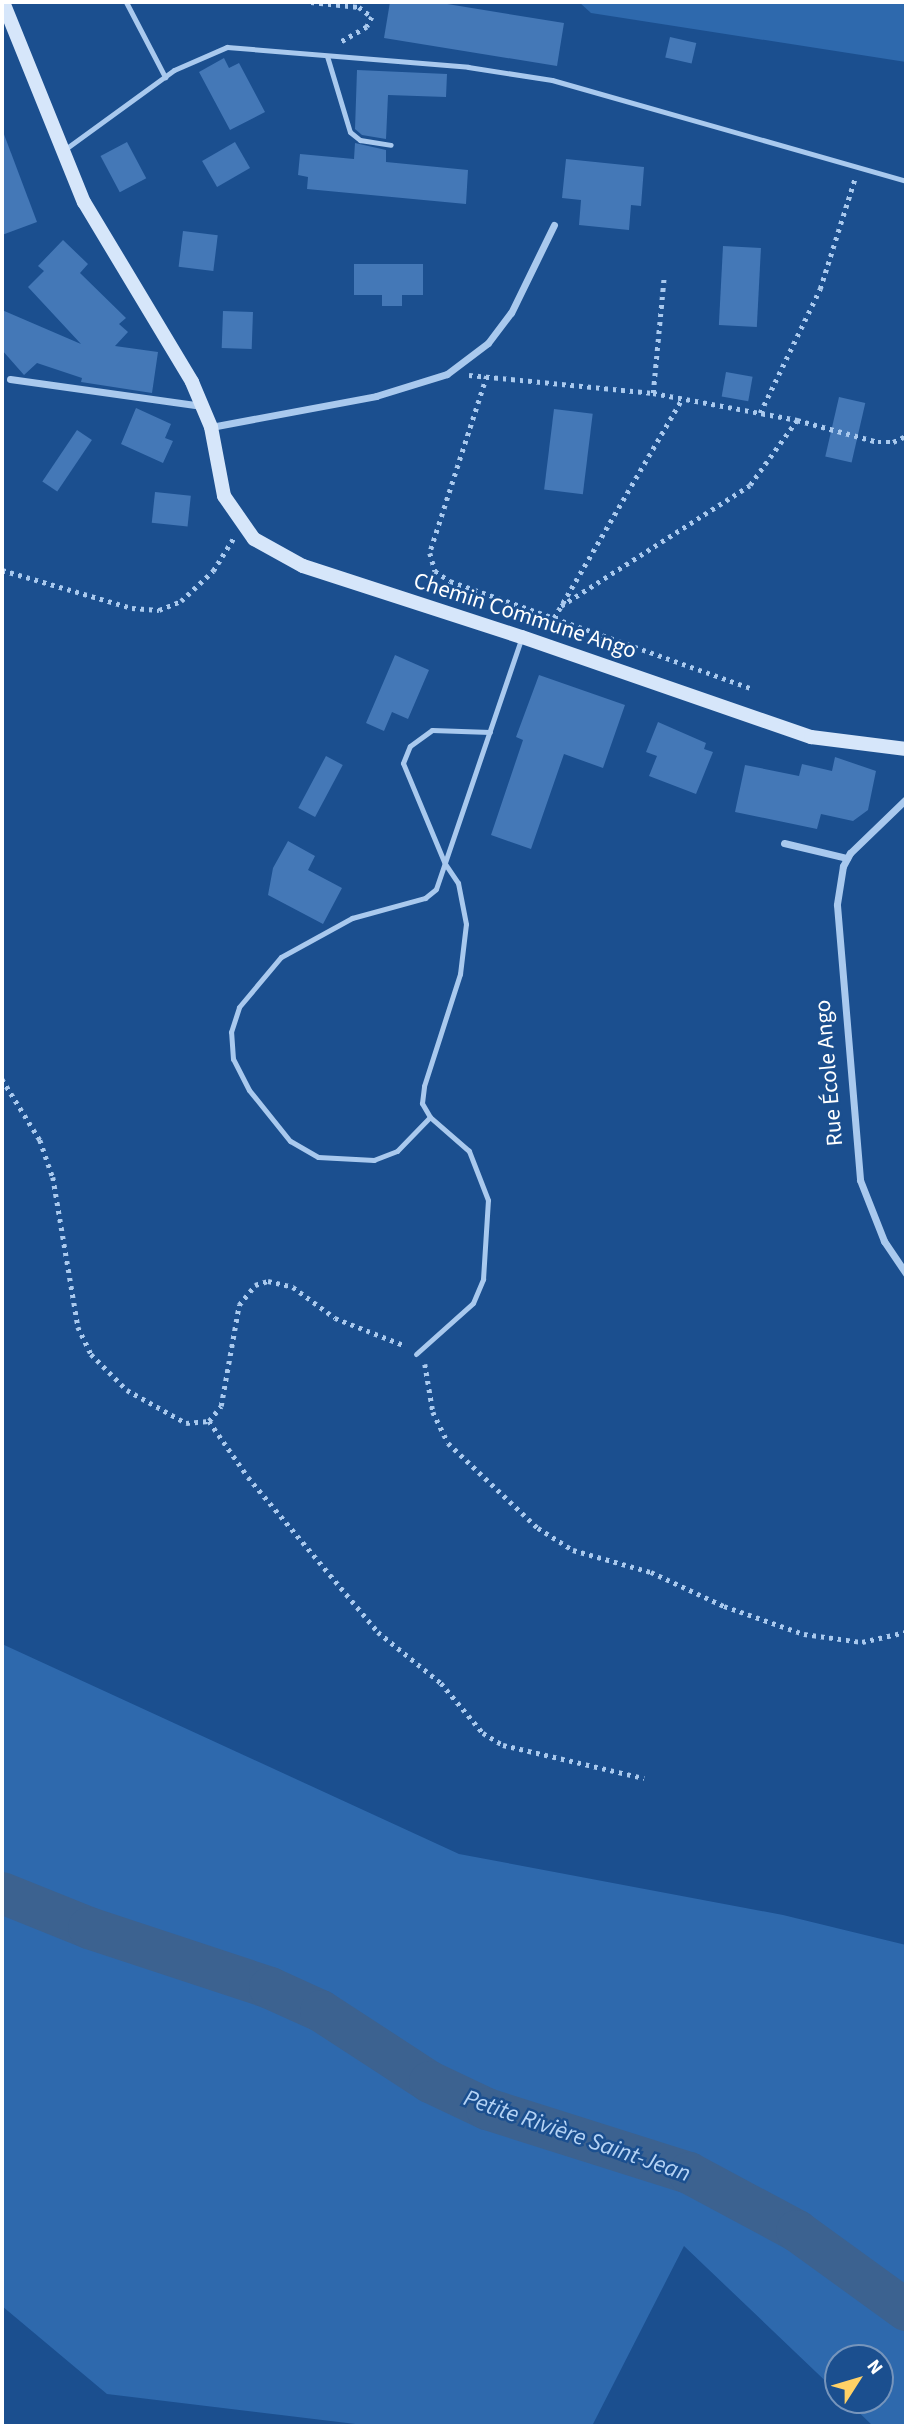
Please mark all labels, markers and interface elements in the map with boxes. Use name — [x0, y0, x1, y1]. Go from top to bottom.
street label: Chemin Commune Ango — [410, 567, 640, 665]
street label: Rue École Ango — [809, 999, 849, 1147]
water label: Petite Rivière Saint-Jean — [460, 2084, 694, 2188]
north arrow — [824, 2344, 894, 2414]
text: N — [860, 2354, 889, 2380]

